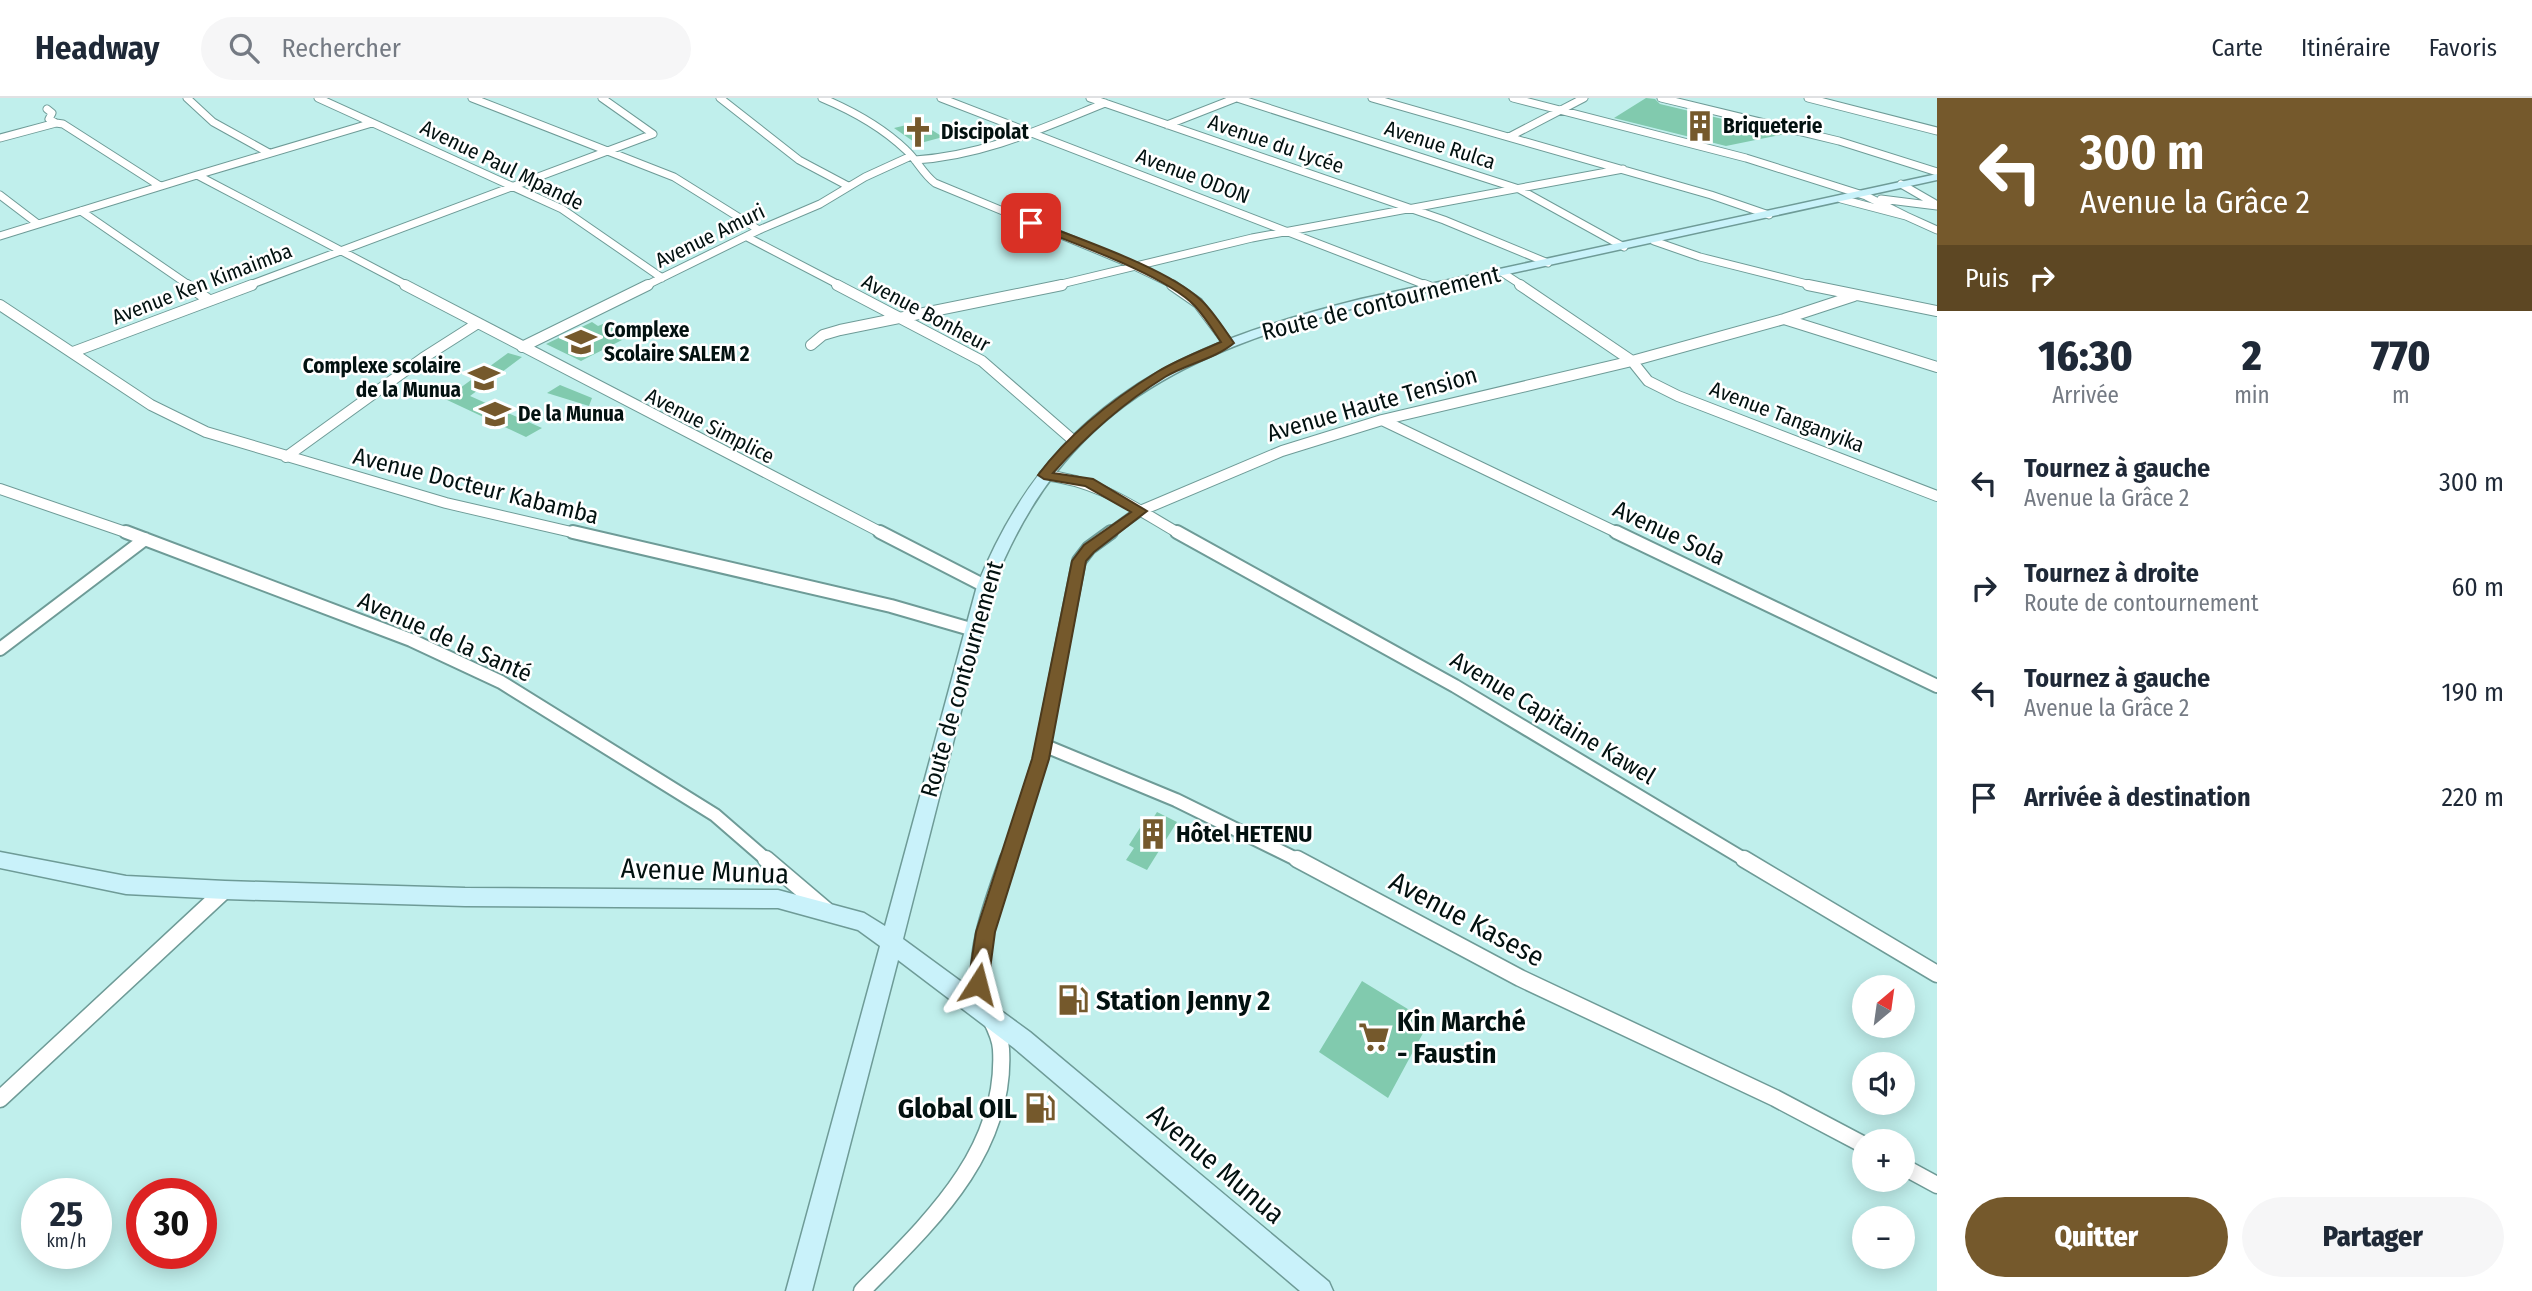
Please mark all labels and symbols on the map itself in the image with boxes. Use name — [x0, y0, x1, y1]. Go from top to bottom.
street label: Avenue du Lycée — [1205, 109, 1347, 179]
building icon: Briqueterie — [1683, 109, 1717, 143]
place label: Briqueterie — [1723, 113, 1823, 139]
street label: Avenue Paul Mpande — [416, 114, 588, 216]
church icon: Discipolat — [901, 115, 935, 149]
street label: Avenue Rulca — [1381, 115, 1499, 175]
place label: Discipolat — [941, 119, 1029, 145]
street label: Avenue ODON — [1133, 142, 1253, 210]
pin — [1001, 193, 1061, 253]
street label: Avenue Amuri — [651, 198, 769, 274]
street label: Avenue Ken Kimaimba — [108, 238, 296, 330]
street label: Route de contournement — [1259, 260, 1503, 346]
street label: Avenue Bonheur — [857, 268, 995, 358]
place label: Complexe Scolaire SALEM 2 — [604, 317, 750, 367]
school or university icon: Complexe Scolaire SALEM 2 — [564, 325, 598, 359]
place label: Complexe scolaire de la Munua — [303, 353, 461, 403]
school or university icon: Complexe scolaire de la Munua — [467, 361, 501, 395]
street label: Avenue Haute Tension — [1264, 361, 1480, 447]
street label: Avenue Tanganyika — [1706, 376, 1868, 458]
street label: Avenue Simplice — [641, 382, 779, 470]
school or university icon: De la Munua — [478, 397, 512, 431]
place label: De la Munua — [518, 401, 624, 427]
street label: Avenue Docteur Kabamba — [350, 442, 602, 530]
street label: Avenue Sola — [1609, 495, 1729, 571]
street label: Route de contournement — [915, 557, 1009, 800]
street label: Avenue de la Santé — [354, 586, 536, 688]
street label: Avenue Capitaine Kawel — [1446, 646, 1660, 790]
building icon: Hôtel HETENU — [1136, 817, 1170, 851]
place label: Hôtel HETENU — [1176, 820, 1312, 848]
street label: Avenue Munua — [620, 852, 790, 890]
street label: Avenue Kasese — [1384, 864, 1550, 974]
position arrow — [941, 947, 1015, 1021]
north arrow — [1852, 975, 1914, 1038]
fuel station icon: Station Jenny 2 — [1056, 983, 1090, 1017]
place label: Station Jenny 2 — [1096, 984, 1270, 1017]
place label: Kin Marché - Faustin — [1397, 1005, 1526, 1070]
supermarket icon: Kin Marché - Faustin — [1357, 1020, 1391, 1054]
fuel station icon: Global OIL — [1023, 1091, 1057, 1125]
place label: Global OIL — [898, 1092, 1017, 1125]
street label: Avenue Munua — [1141, 1097, 1291, 1231]
speed limit sign: 30 — [126, 1178, 217, 1269]

